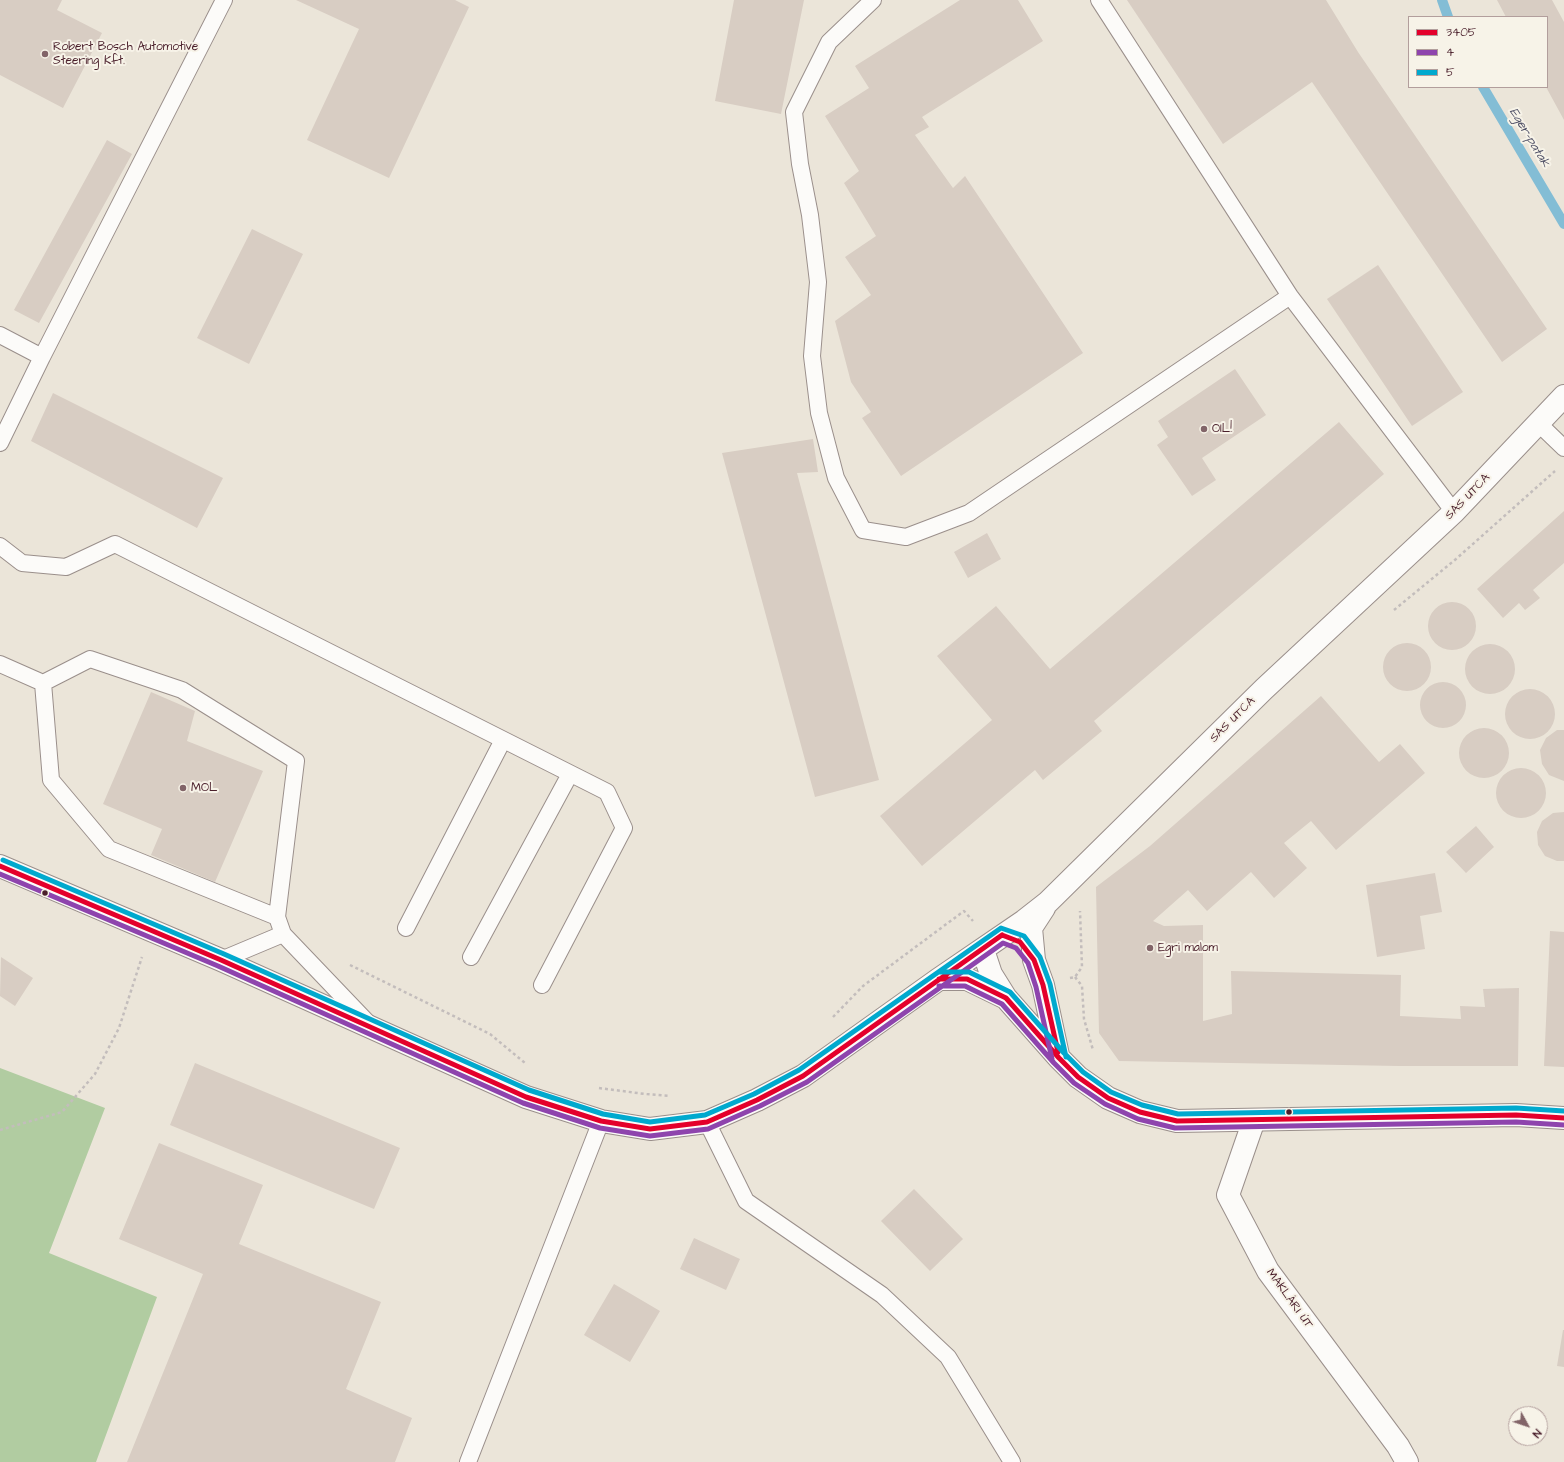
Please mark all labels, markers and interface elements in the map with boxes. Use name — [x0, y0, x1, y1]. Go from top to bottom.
legend — [1408, 16, 1548, 88]
text: 3405 — [1446, 24, 1476, 41]
place label: Robert Bosch Automotive Steering Kft. — [53, 40, 198, 68]
text: 4 — [1446, 44, 1454, 61]
marker: Robert Bosch Automotive Steering Kft. — [40, 49, 50, 59]
text: 5 — [1446, 64, 1455, 81]
water label: Eger-patak — [1505, 106, 1553, 170]
place label: OIL! — [1212, 422, 1232, 436]
marker: OIL! — [1199, 424, 1209, 434]
street label: SAS UTCA — [1443, 471, 1493, 523]
street label: SAS UTCA — [1207, 694, 1259, 746]
place label: MOL — [191, 781, 217, 795]
marker: MOL — [178, 783, 188, 793]
unlabelled marker — [40, 888, 50, 898]
place label: Egri malom — [1158, 941, 1218, 955]
marker: Egri malom — [1145, 943, 1155, 953]
unlabelled marker — [1284, 1107, 1294, 1117]
street label: MAKLÁRI ÚT — [1263, 1266, 1315, 1332]
north arrow — [1508, 1406, 1548, 1446]
text: N — [1529, 1426, 1545, 1441]

